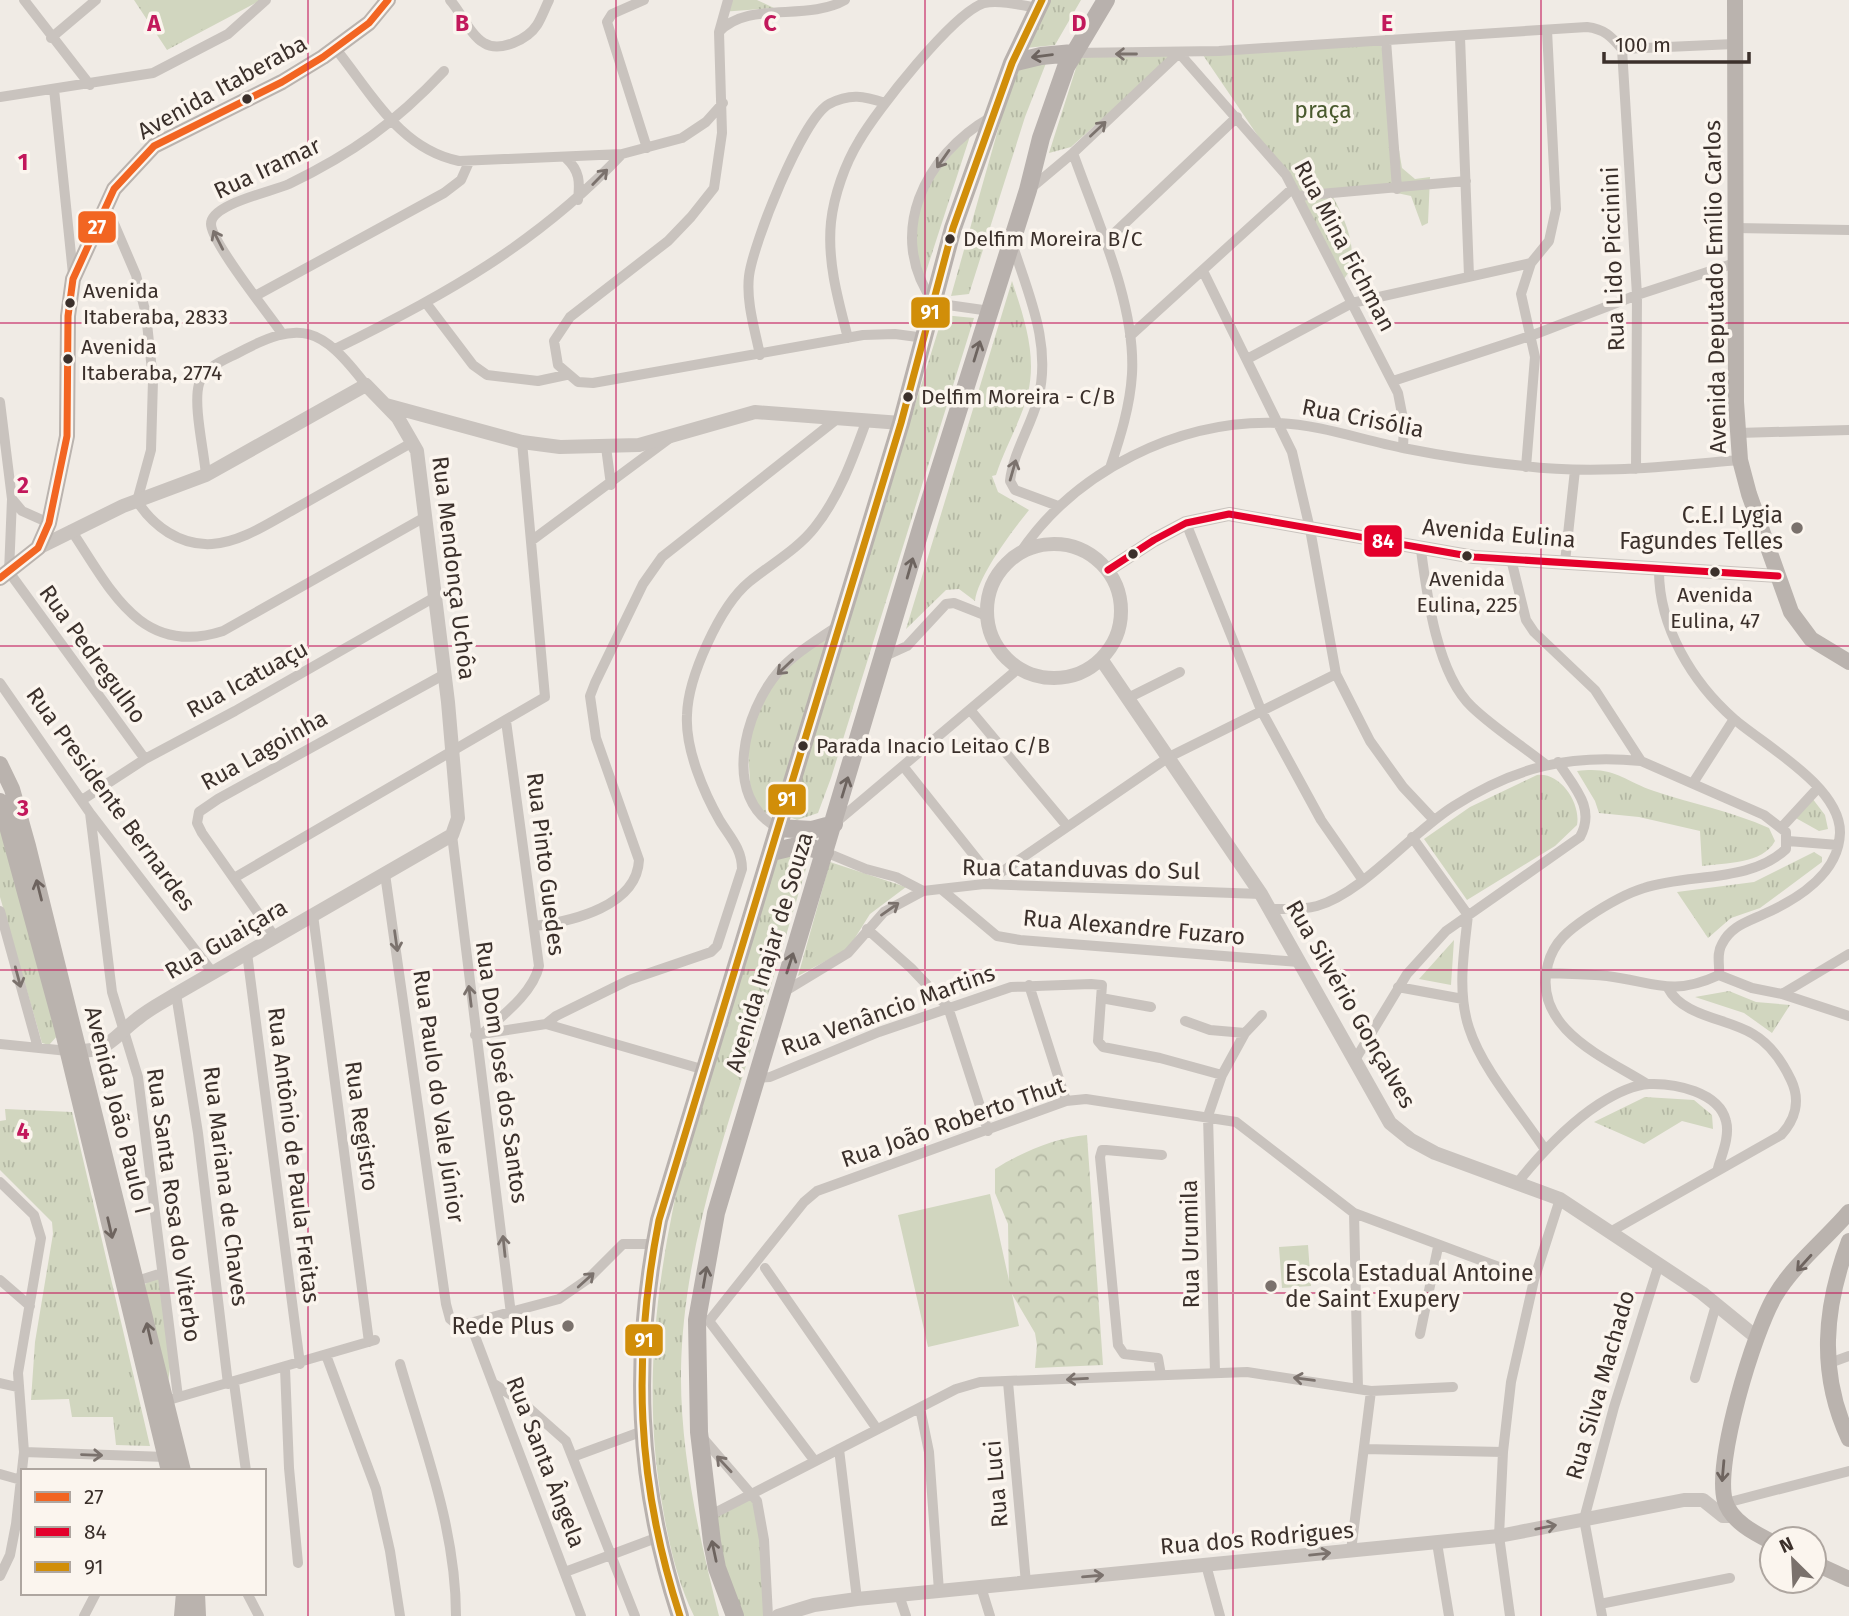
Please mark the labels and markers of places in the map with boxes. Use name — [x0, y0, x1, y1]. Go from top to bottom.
unlabelled marker — [240, 92, 254, 106]
place label: Delfim Moreira B/C — [963, 226, 1143, 252]
marker: Delfim Moreira B/C — [943, 232, 957, 246]
place label: Avenida Itaberaba, 2833 — [83, 278, 228, 330]
marker: Avenida Itaberaba, 2833 — [63, 296, 77, 310]
place label: Avenida Itaberaba, 2774 — [81, 334, 222, 386]
marker: Avenida Itaberaba, 2774 — [61, 352, 75, 366]
place label: Delfim Moreira - C/B — [921, 384, 1115, 410]
marker: Delfim Moreira - C/B — [901, 390, 915, 404]
place label: C.E.I Lygia Fagundes Telles — [1619, 501, 1783, 555]
marker: C.E.I Lygia Fagundes Telles — [1789, 520, 1805, 536]
unlabelled marker — [1126, 547, 1140, 561]
marker: Avenida Eulina, 225 — [1460, 549, 1474, 563]
marker: Avenida Eulina, 47 — [1708, 565, 1722, 579]
place label: Avenida Eulina, 225 — [1417, 566, 1517, 618]
place label: Avenida Eulina, 47 — [1670, 582, 1760, 634]
place label: Parada Inacio Leitao C/B — [816, 733, 1050, 759]
marker: Parada Inacio Leitao C/B — [796, 739, 810, 753]
place label: Escola Estadual Antoine de Saint Exupery — [1285, 1259, 1534, 1313]
marker: Escola Estadual Antoine de Saint Exupery — [1263, 1278, 1279, 1294]
place label: Rede Plus — [452, 1312, 554, 1340]
marker: Rede Plus — [560, 1318, 576, 1334]

